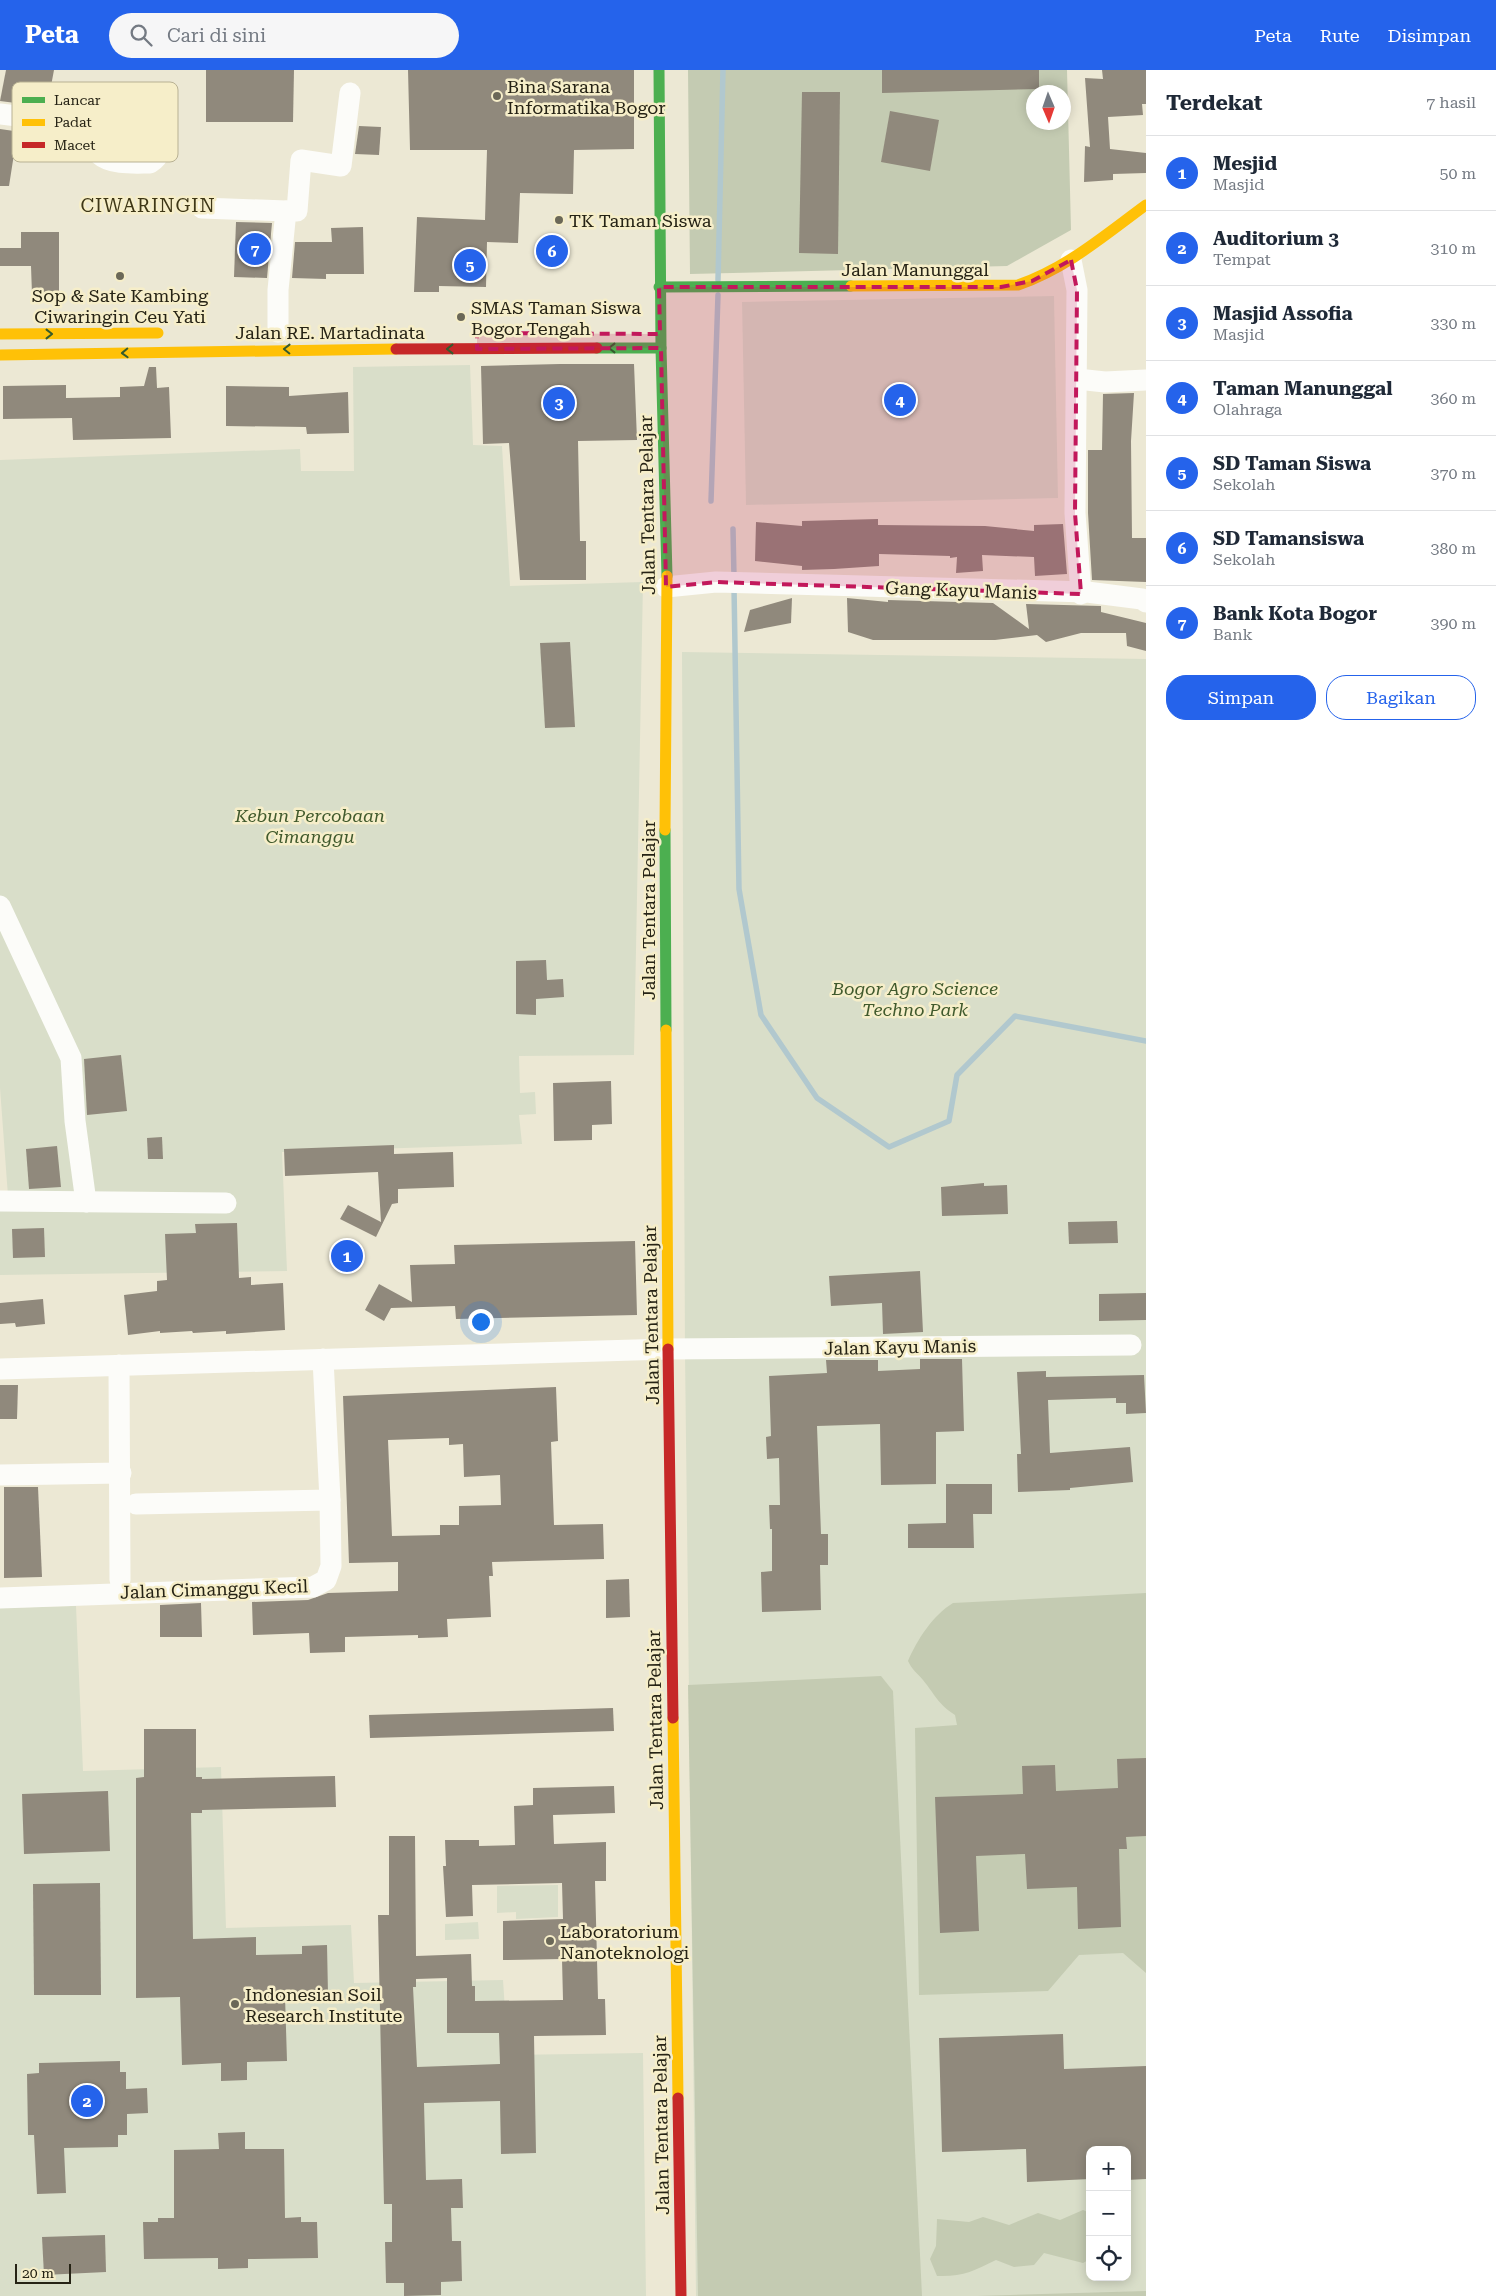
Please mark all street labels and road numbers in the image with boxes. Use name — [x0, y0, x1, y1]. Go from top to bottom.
street label: Jalan Manunggal — [841, 259, 989, 280]
street label: Jalan RE. Martadinata — [235, 322, 425, 343]
street label: Jalan Tentara Pelajar — [635, 415, 659, 595]
street label: Gang Kayu Manis — [885, 577, 1037, 603]
street label: Jalan Tentara Pelajar — [638, 820, 659, 1000]
street label: Jalan Tentara Pelajar — [639, 1225, 663, 1405]
street label: Jalan Kayu Manis — [824, 1335, 976, 1359]
street label: Jalan Cimanggu Kecil — [120, 1575, 309, 1603]
street label: Jalan Tentara Pelajar — [643, 1630, 667, 1810]
street label: Jalan Tentara Pelajar — [649, 2035, 673, 2215]

